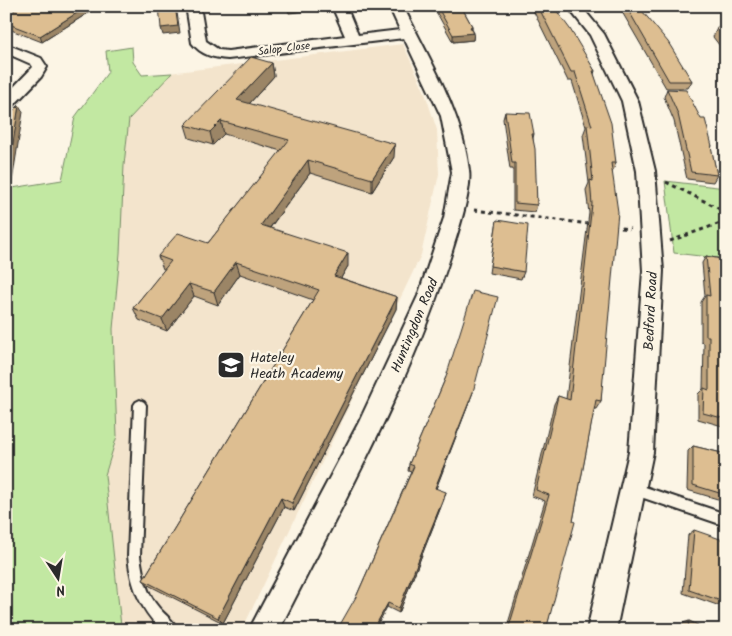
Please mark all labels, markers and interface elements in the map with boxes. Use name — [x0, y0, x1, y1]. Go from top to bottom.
street label: Salop Close — [257, 37, 311, 61]
street label: Bedford Road — [638, 270, 664, 351]
street label: Huntingdon Road — [385, 274, 445, 376]
place label: Hateley Heath Academy — [250, 347, 344, 385]
school or university icon: Hateley Heath Academy — [216, 350, 246, 380]
north arrow — [32, 554, 82, 604]
text: N — [54, 578, 67, 601]

